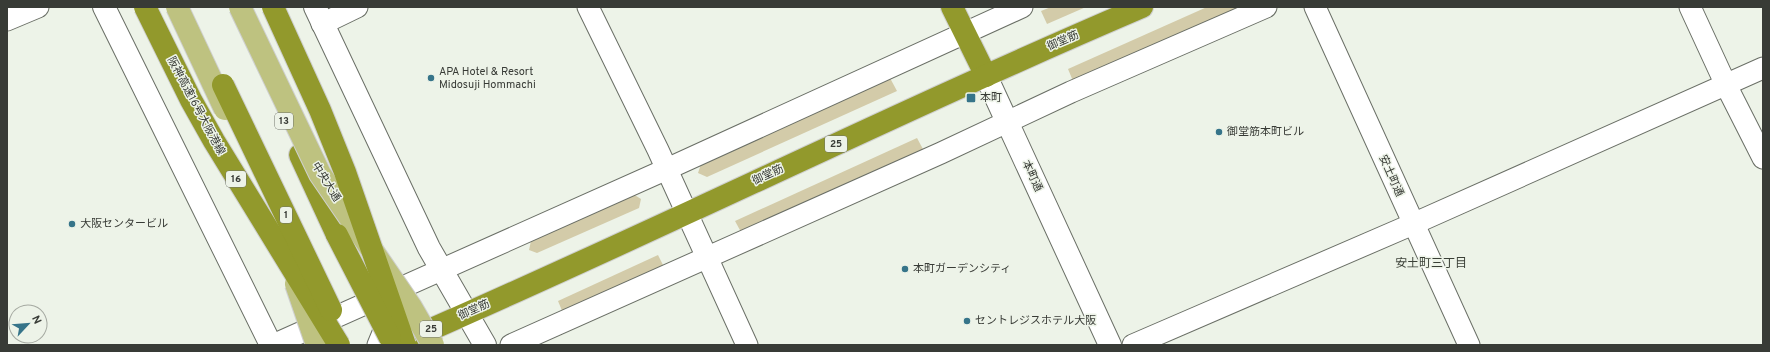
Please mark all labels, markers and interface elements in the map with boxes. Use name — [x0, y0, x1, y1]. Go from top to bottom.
street label: 御堂筋 — [1044, 28, 1081, 54]
street label: 阪神高速16号大阪港線 — [164, 54, 228, 158]
place label: APA Hotel & Resort Midosuji Hommachi — [439, 65, 536, 92]
marker: APA Hotel & Resort Midosuji Hommachi — [426, 73, 436, 83]
place label: 本町 — [980, 91, 1002, 105]
marker: 本町 — [965, 92, 977, 104]
road number: 13 — [275, 113, 293, 129]
place label: 御堂筋本町ビル — [1226, 125, 1304, 139]
marker: 御堂筋本町ビル — [1214, 127, 1224, 137]
road number: 25 — [825, 136, 847, 152]
street label: 安土町通 — [1376, 153, 1406, 199]
street label: 本町通 — [1019, 158, 1045, 194]
street label: 中央大通 — [308, 160, 344, 204]
street label: 御堂筋 — [749, 162, 786, 189]
road number: 16 — [226, 171, 246, 187]
road number: 1 — [280, 207, 292, 223]
place label: 大阪センタービル — [80, 217, 168, 231]
marker: 大阪センタービル — [67, 219, 77, 229]
district label: 安土町三丁目 — [1395, 256, 1467, 272]
place label: 本町ガーデンシティ — [913, 262, 1011, 276]
marker: 本町ガーデンシティ — [900, 264, 910, 274]
street label: 御堂筋 — [455, 297, 492, 324]
north arrow — [8, 304, 48, 344]
text: N — [28, 313, 44, 327]
place label: セントレジスホテル大阪 — [975, 314, 1096, 328]
marker: セントレジスホテル大阪 — [962, 316, 972, 326]
road number: 25 — [420, 321, 442, 337]

